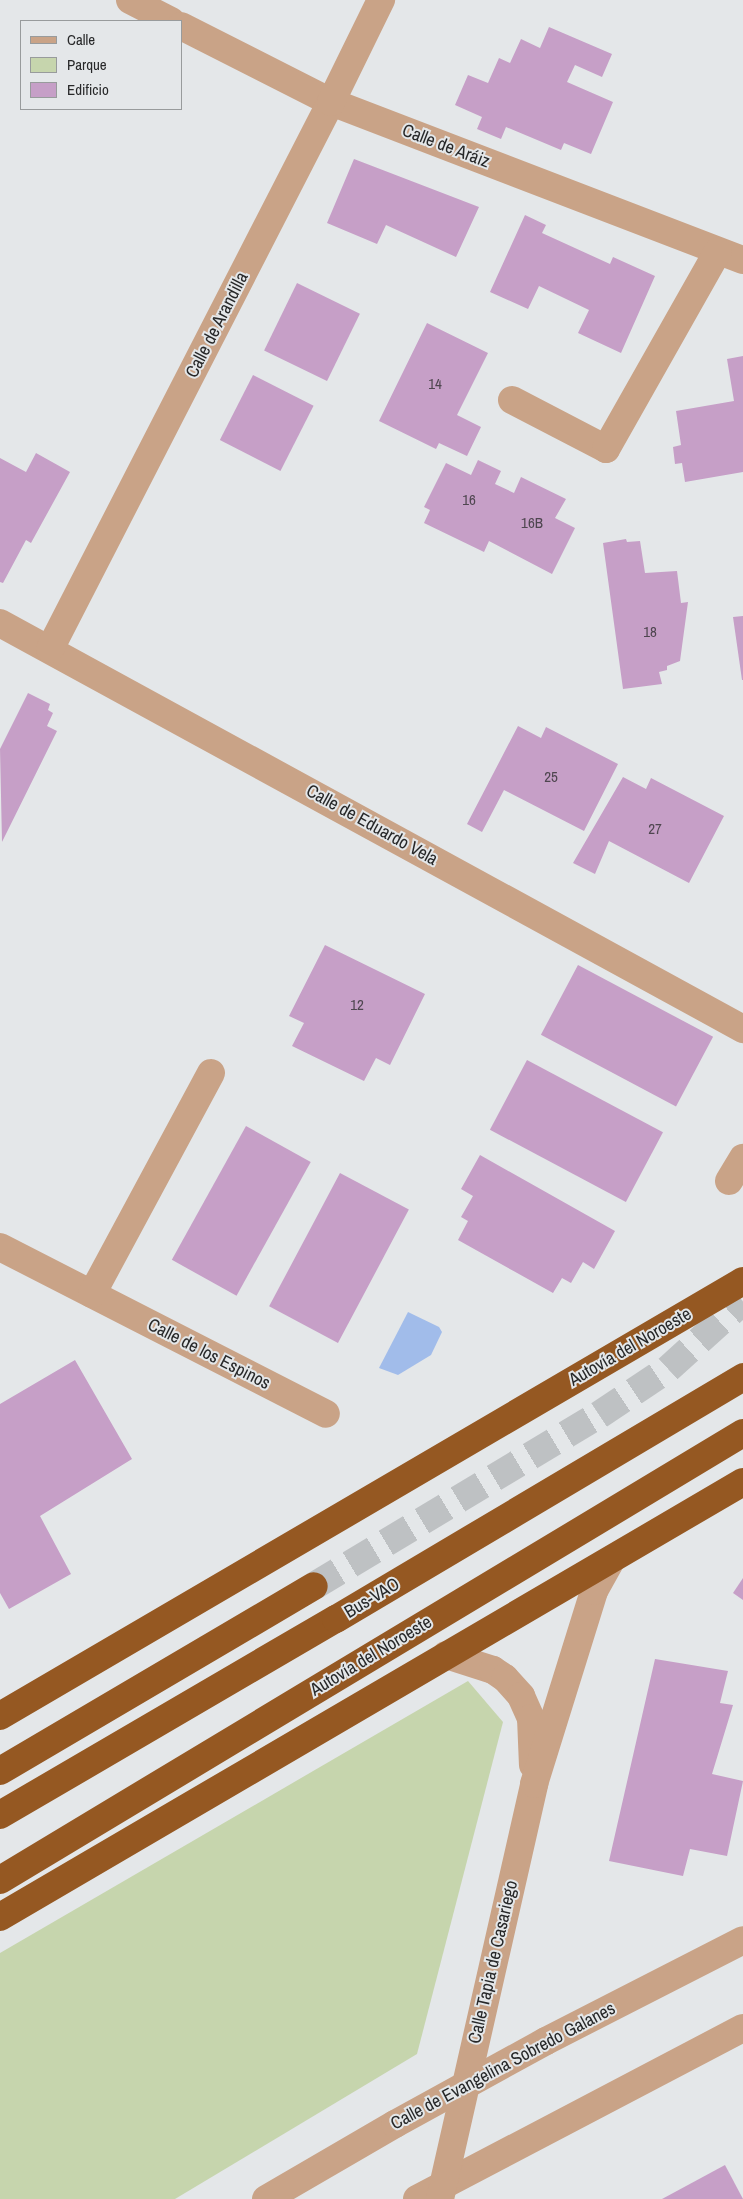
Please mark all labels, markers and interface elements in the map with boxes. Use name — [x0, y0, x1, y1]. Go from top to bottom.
legend — [20, 20, 182, 110]
text: Calle — [67, 29, 95, 50]
text: Parque — [67, 54, 107, 75]
text: Edificio — [67, 79, 109, 100]
street label: Calle de Aráiz — [399, 119, 493, 173]
street label: Calle de Arandilla — [181, 268, 253, 382]
house number: 14 — [428, 375, 442, 393]
house number: 16 — [462, 491, 476, 509]
house number: 16B — [521, 514, 543, 532]
house number: 18 — [643, 623, 657, 641]
house number: 25 — [544, 768, 558, 786]
street label: Calle de Eduardo Vela — [303, 780, 441, 870]
house number: 27 — [648, 820, 662, 838]
house number: 12 — [350, 996, 364, 1014]
street label: Autovía del Noroeste — [565, 1303, 695, 1391]
street label: Calle de los Espinos — [144, 1314, 274, 1394]
street label: Bus-VAO — [341, 1573, 403, 1623]
street label: Autovía del Noroeste — [306, 1611, 436, 1701]
street label: Calle Tapia de Casariego — [464, 1878, 522, 2046]
street label: Calle de Evangelina Sobredo Galanes — [387, 1998, 619, 2134]

